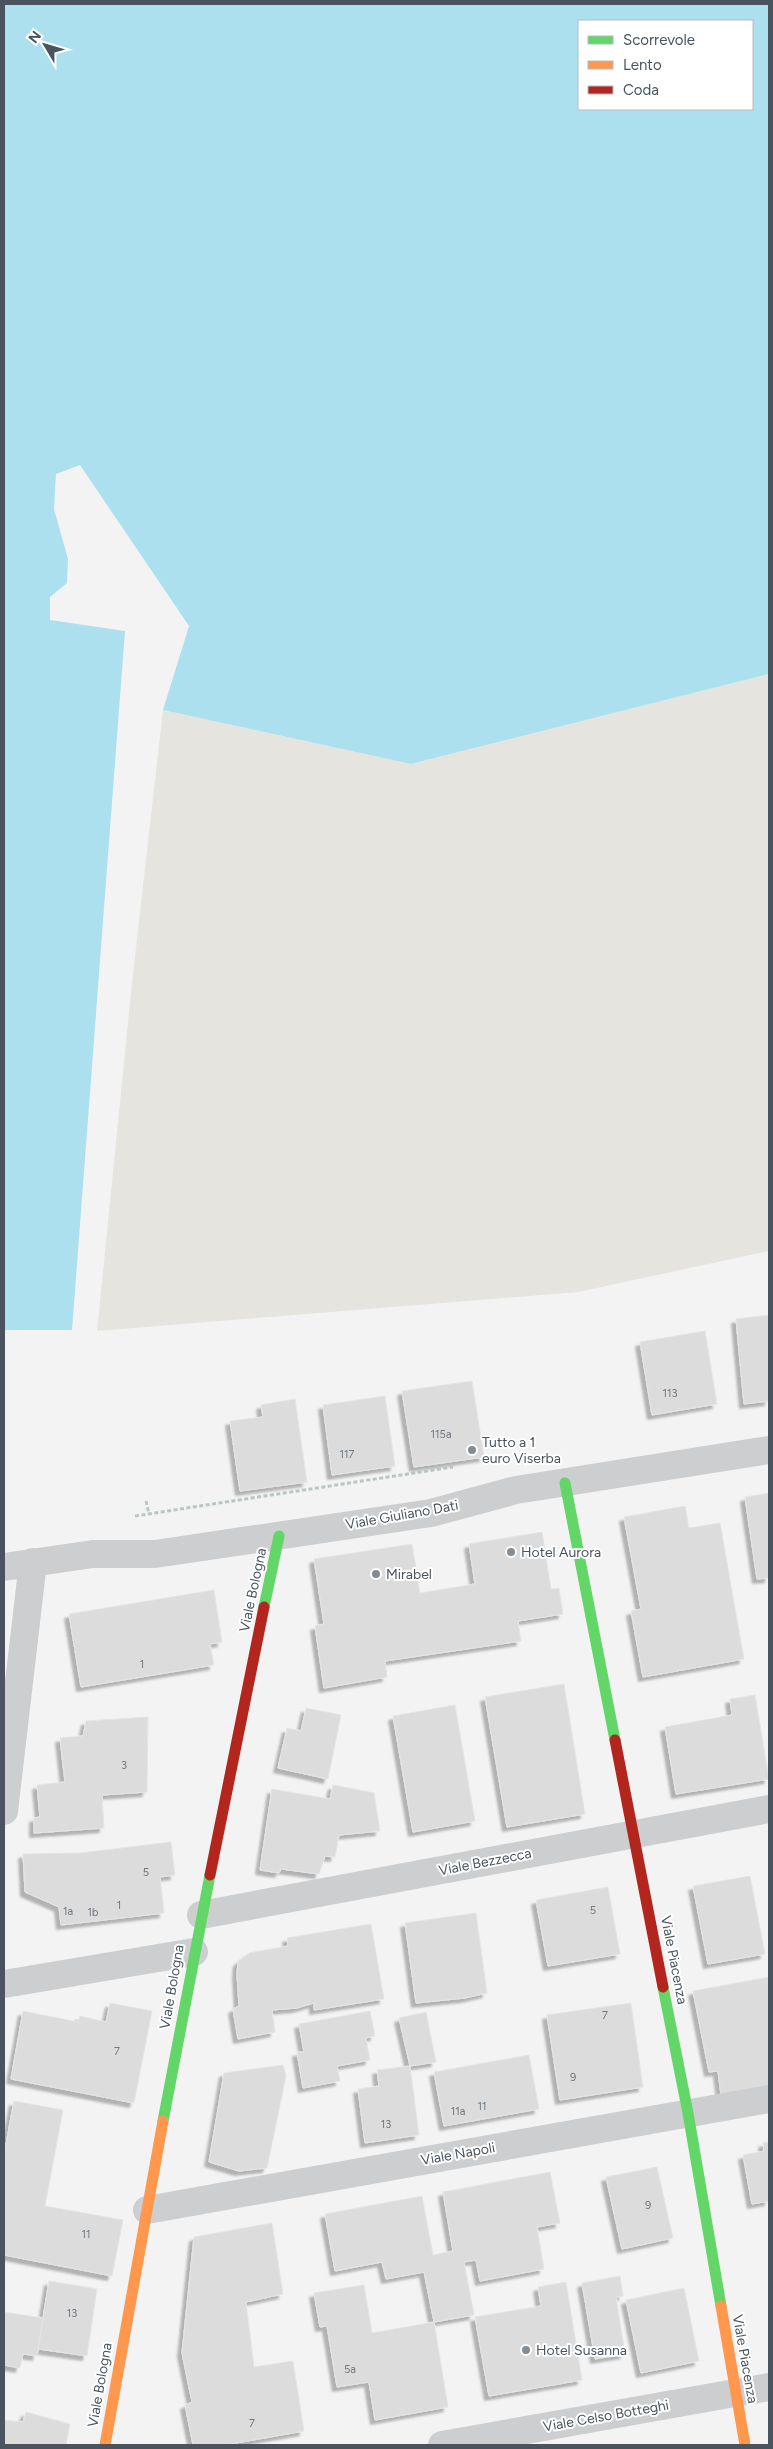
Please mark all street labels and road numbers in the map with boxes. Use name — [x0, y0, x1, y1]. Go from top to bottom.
street label: Viale Giuliano Dati — [344, 1497, 460, 1533]
street label: Viale Bologna — [236, 1547, 270, 1633]
street label: Viale Bezzecca — [437, 1845, 533, 1879]
street label: Viale Piacenza — [657, 1914, 691, 2006]
street label: Viale Bologna — [156, 1944, 188, 2030]
street label: Viale Napoli — [420, 2139, 496, 2169]
street label: Viale Piacenza — [729, 2313, 761, 2405]
street label: Viale Bologna — [84, 2342, 116, 2428]
street label: Viale Celso Botteghi — [542, 2397, 670, 2435]

